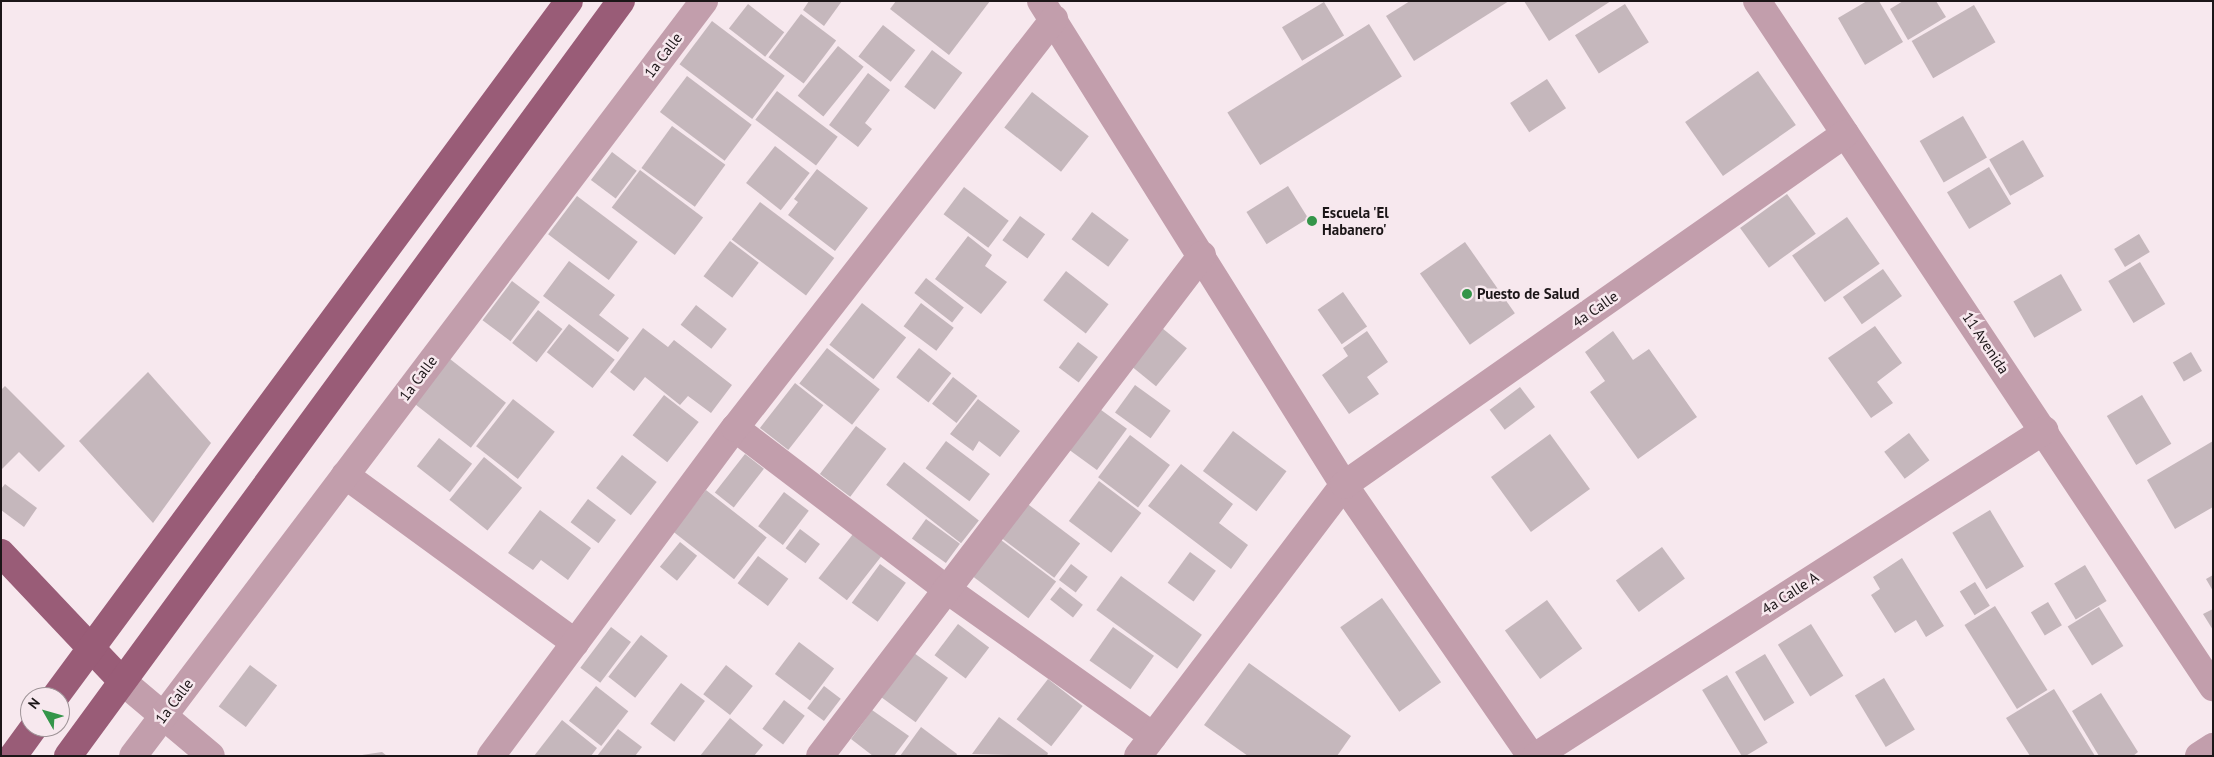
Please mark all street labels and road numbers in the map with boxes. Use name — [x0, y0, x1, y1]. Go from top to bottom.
street label: 1a Calle — [640, 29, 686, 81]
street label: 4a Calle — [1569, 287, 1621, 331]
street label: 11 Avenida — [1959, 309, 2013, 377]
street label: 1a Calle — [395, 352, 441, 404]
street label: 4a Calle A — [1758, 568, 1822, 618]
street label: 1a Calle — [151, 675, 197, 727]

